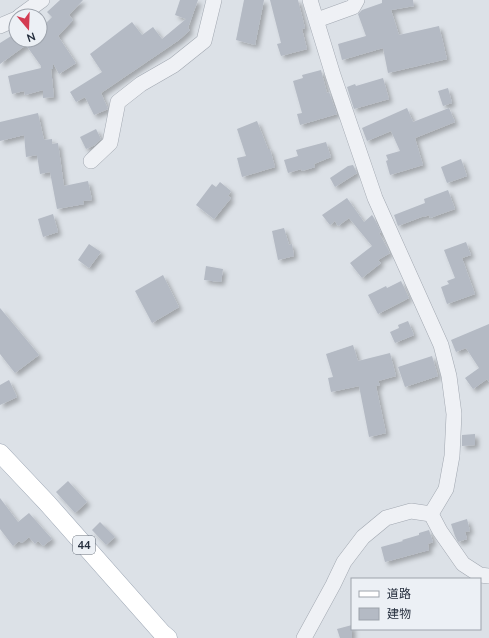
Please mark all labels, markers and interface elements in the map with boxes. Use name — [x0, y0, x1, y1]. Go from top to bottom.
north arrow — [8, 8, 48, 48]
text: N — [25, 29, 37, 45]
road number: 44 — [73, 536, 95, 554]
legend — [351, 578, 481, 630]
text: 道路 — [387, 586, 411, 602]
text: 建物 — [387, 606, 411, 622]

